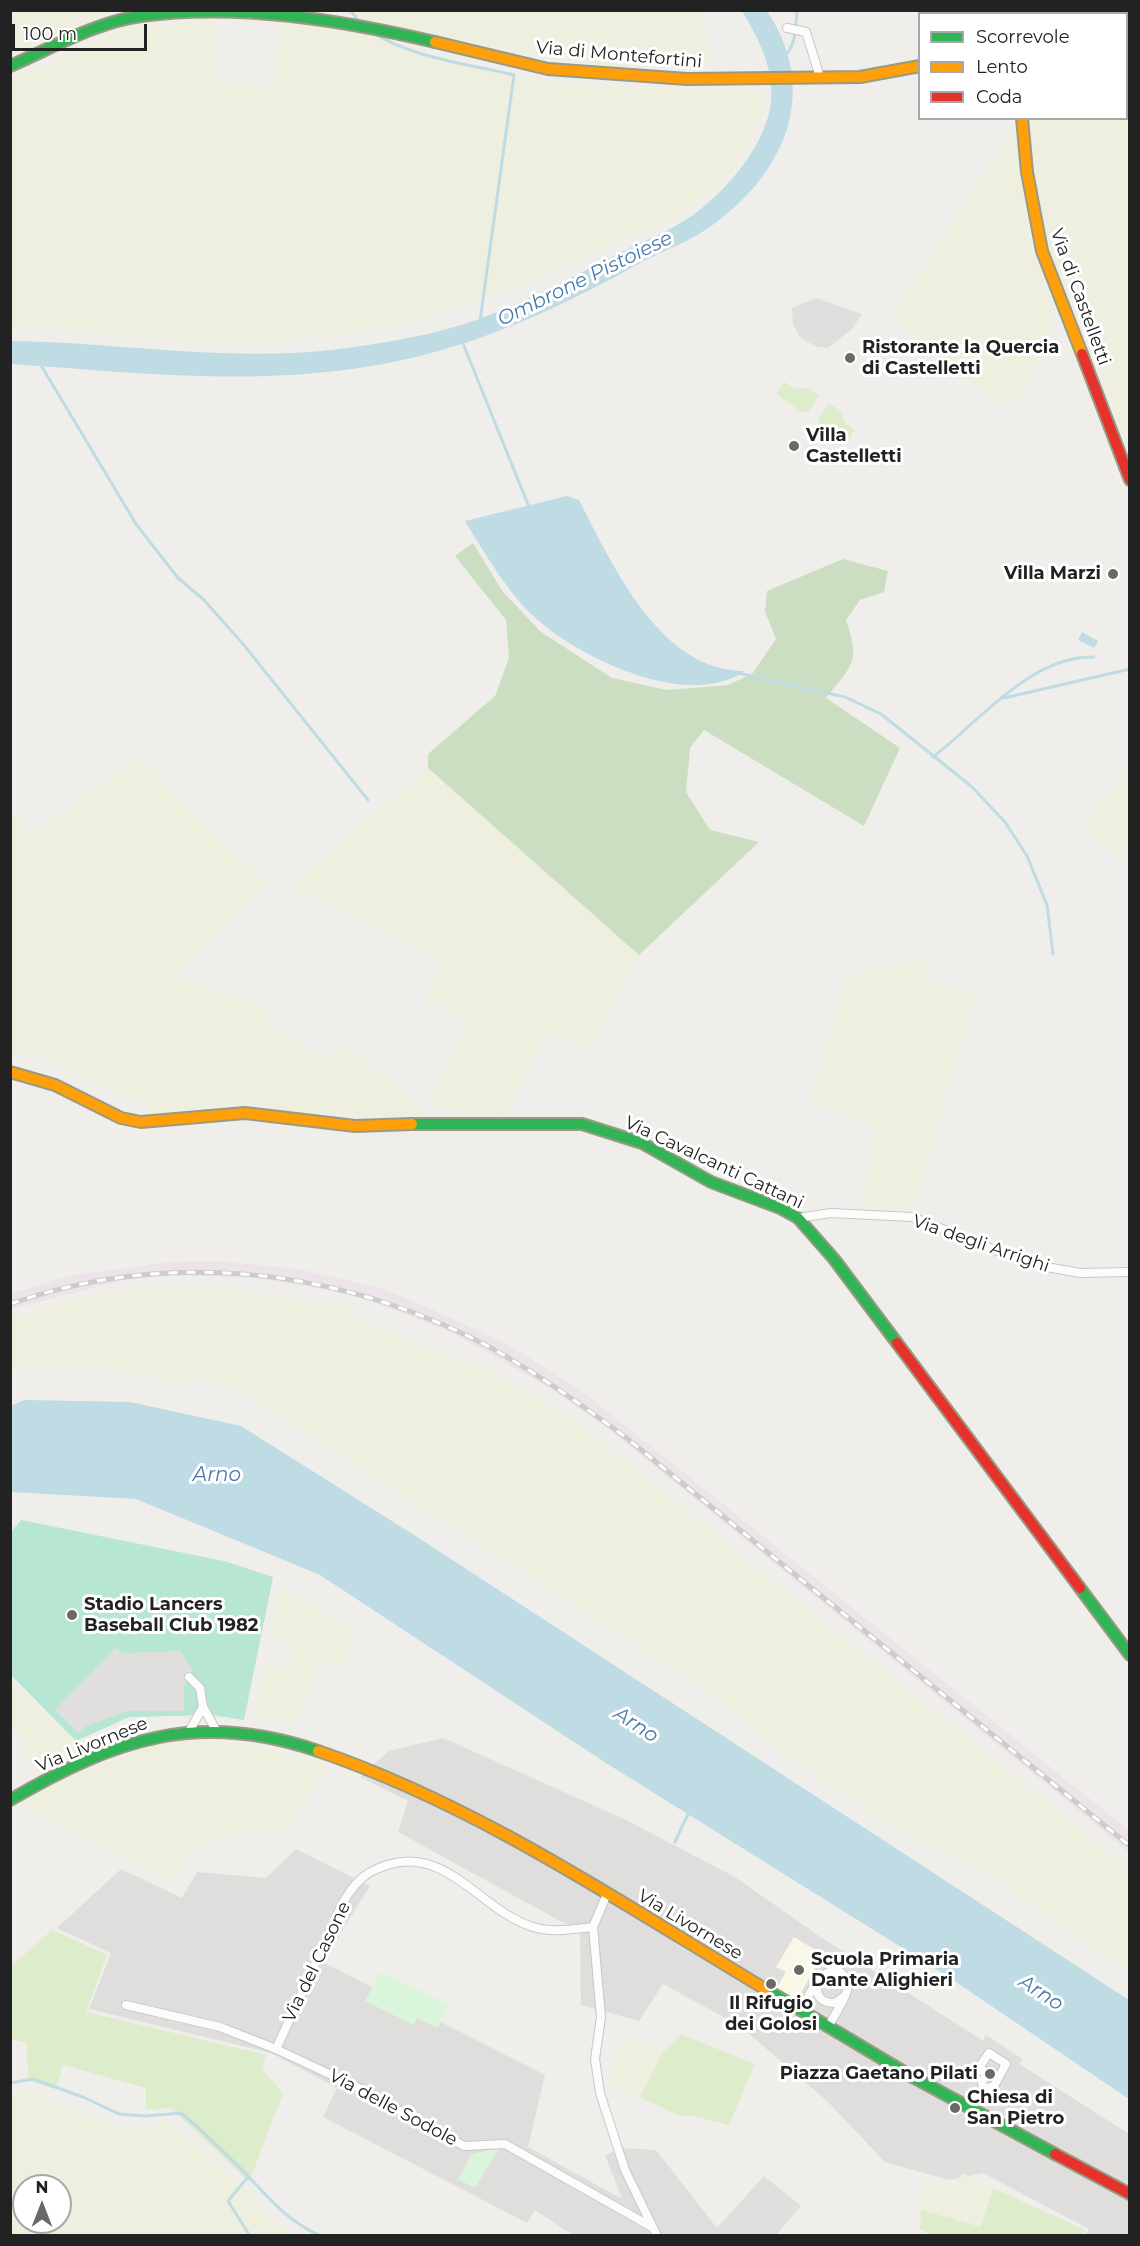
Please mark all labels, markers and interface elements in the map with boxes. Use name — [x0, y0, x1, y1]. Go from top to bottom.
scale bar — [15, 12, 150, 50]
legend — [918, 12, 1128, 120]
text: 100 m — [23, 23, 77, 45]
text: Scorrevole — [976, 26, 1070, 48]
street label: Via di Montefortini — [535, 37, 703, 73]
text: Lento — [976, 56, 1028, 78]
text: Coda — [976, 86, 1022, 108]
water label: Ombrone Pistoiese — [494, 226, 676, 332]
street label: Via di Castelletti — [1045, 226, 1115, 368]
place label: Ristorante la Quercia di Castelletti — [862, 337, 1059, 380]
marker: Ristorante la Quercia di Castelletti — [843, 351, 857, 365]
place label: Villa Castelletti — [806, 425, 902, 468]
marker: Villa Castelletti — [787, 439, 801, 453]
place label: Villa Marzi — [1004, 563, 1101, 585]
marker: Villa Marzi — [1106, 567, 1120, 581]
street label: Via Cavalcanti Cattani — [621, 1112, 807, 1214]
street label: Via degli Arrighi — [910, 1210, 1052, 1278]
water label: Arno — [193, 1463, 241, 1487]
place label: Stadio Lancers Baseball Club 1982 — [84, 1594, 258, 1636]
marker: Stadio Lancers Baseball Club 1982 — [65, 1608, 79, 1622]
water label: Arno — [609, 1702, 663, 1748]
street label: Via Livornese — [33, 1713, 151, 1777]
street label: Via Livornese — [634, 1885, 746, 1965]
street label: Via del Casone — [278, 1898, 356, 2026]
place label: Scuola Primaria Dante Alighieri — [811, 1949, 959, 1992]
marker: Scuola Primaria Dante Alighieri — [792, 1963, 806, 1977]
water label: Arno — [1014, 1970, 1068, 2016]
marker: Il Rifugio dei Golosi — [764, 1977, 778, 1991]
place label: Il Rifugio dei Golosi — [725, 1993, 817, 2036]
place label: Piazza Gaetano Pilati — [780, 2063, 978, 2085]
street label: Via delle Sodole — [325, 2065, 461, 2151]
marker: Piazza Gaetano Pilati — [983, 2067, 997, 2081]
place label: Chiesa di San Pietro — [967, 2087, 1064, 2130]
marker: Chiesa di San Pietro — [948, 2101, 962, 2115]
north arrow — [12, 2174, 72, 2234]
text: N — [36, 2178, 48, 2197]

